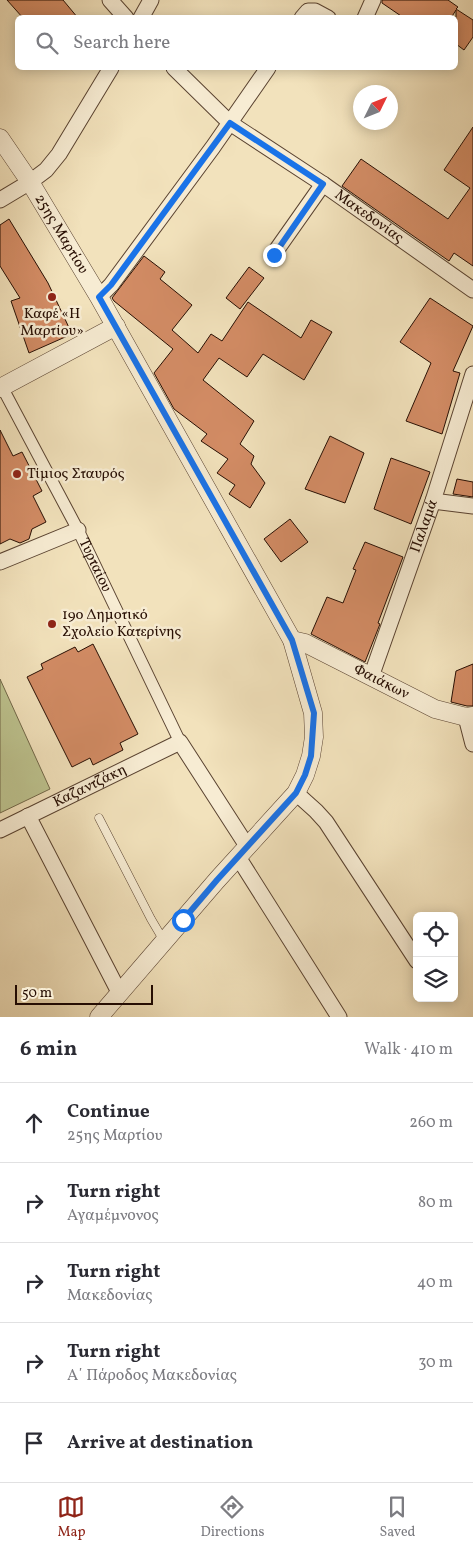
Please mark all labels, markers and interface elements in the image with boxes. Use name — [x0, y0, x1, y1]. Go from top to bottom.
search box — [15, 15, 458, 70]
icon: search — [33, 29, 61, 57]
text: Search here — [73, 30, 170, 56]
north arrow — [353, 85, 398, 130]
street label: Μακεδονίας — [330, 185, 408, 248]
street label: 25ης Μαρτίου — [29, 190, 93, 278]
route end — [263, 244, 286, 267]
marker: Καφέ «Η Μαρτίου» — [46, 291, 58, 303]
place label: Καφέ «Η Μαρτίου» — [20, 304, 84, 342]
place label: Τίμιος Σταυρός — [27, 464, 125, 485]
marker: Τίμιος Σταυρός — [11, 468, 23, 480]
street label: Παλαμά — [405, 497, 443, 556]
street label: Τυρταίου — [73, 535, 117, 596]
place label: 19ο Δημοτικό Σχολείο Κατερίνης — [62, 605, 182, 643]
marker: 19ο Δημοτικό Σχολείο Κατερίνης — [46, 618, 58, 630]
street label: Φαιάκων — [350, 659, 413, 705]
street label: Καζαντζάκη — [50, 759, 130, 813]
route start — [172, 909, 195, 932]
map controls — [413, 912, 458, 1002]
button: locate — [413, 912, 458, 957]
button: layers — [413, 957, 458, 1002]
scale bar — [15, 982, 152, 1005]
text: 50 m — [22, 984, 52, 1003]
text: 6 min — [20, 1035, 77, 1064]
text: Walk · 410 m — [364, 1039, 453, 1061]
text: Continue — [67, 1099, 150, 1125]
icon: ahead — [20, 1109, 48, 1137]
text: 260 m — [409, 1112, 453, 1134]
text: 25ης Μαρτίου — [67, 1125, 162, 1147]
text: Turn right — [67, 1179, 160, 1205]
icon: right — [20, 1189, 48, 1217]
text: 80 m — [418, 1192, 453, 1214]
text: Αγαμέμνονος — [67, 1205, 159, 1227]
text: Turn right — [67, 1259, 160, 1285]
icon: right — [20, 1269, 48, 1297]
text: 40 m — [417, 1272, 453, 1294]
text: Μακεδονίας — [67, 1285, 153, 1307]
text: Turn right — [67, 1339, 160, 1365]
icon: right — [20, 1349, 48, 1377]
text: 30 m — [418, 1352, 453, 1374]
text: Α΄ Πάροδος Μακεδονίας — [67, 1365, 237, 1387]
icon: arrive — [20, 1429, 48, 1457]
text: Arrive at destination — [67, 1430, 253, 1456]
tab: Map — [57, 1493, 85, 1542]
tab: Directions — [200, 1493, 265, 1542]
tab: Saved — [379, 1493, 416, 1542]

